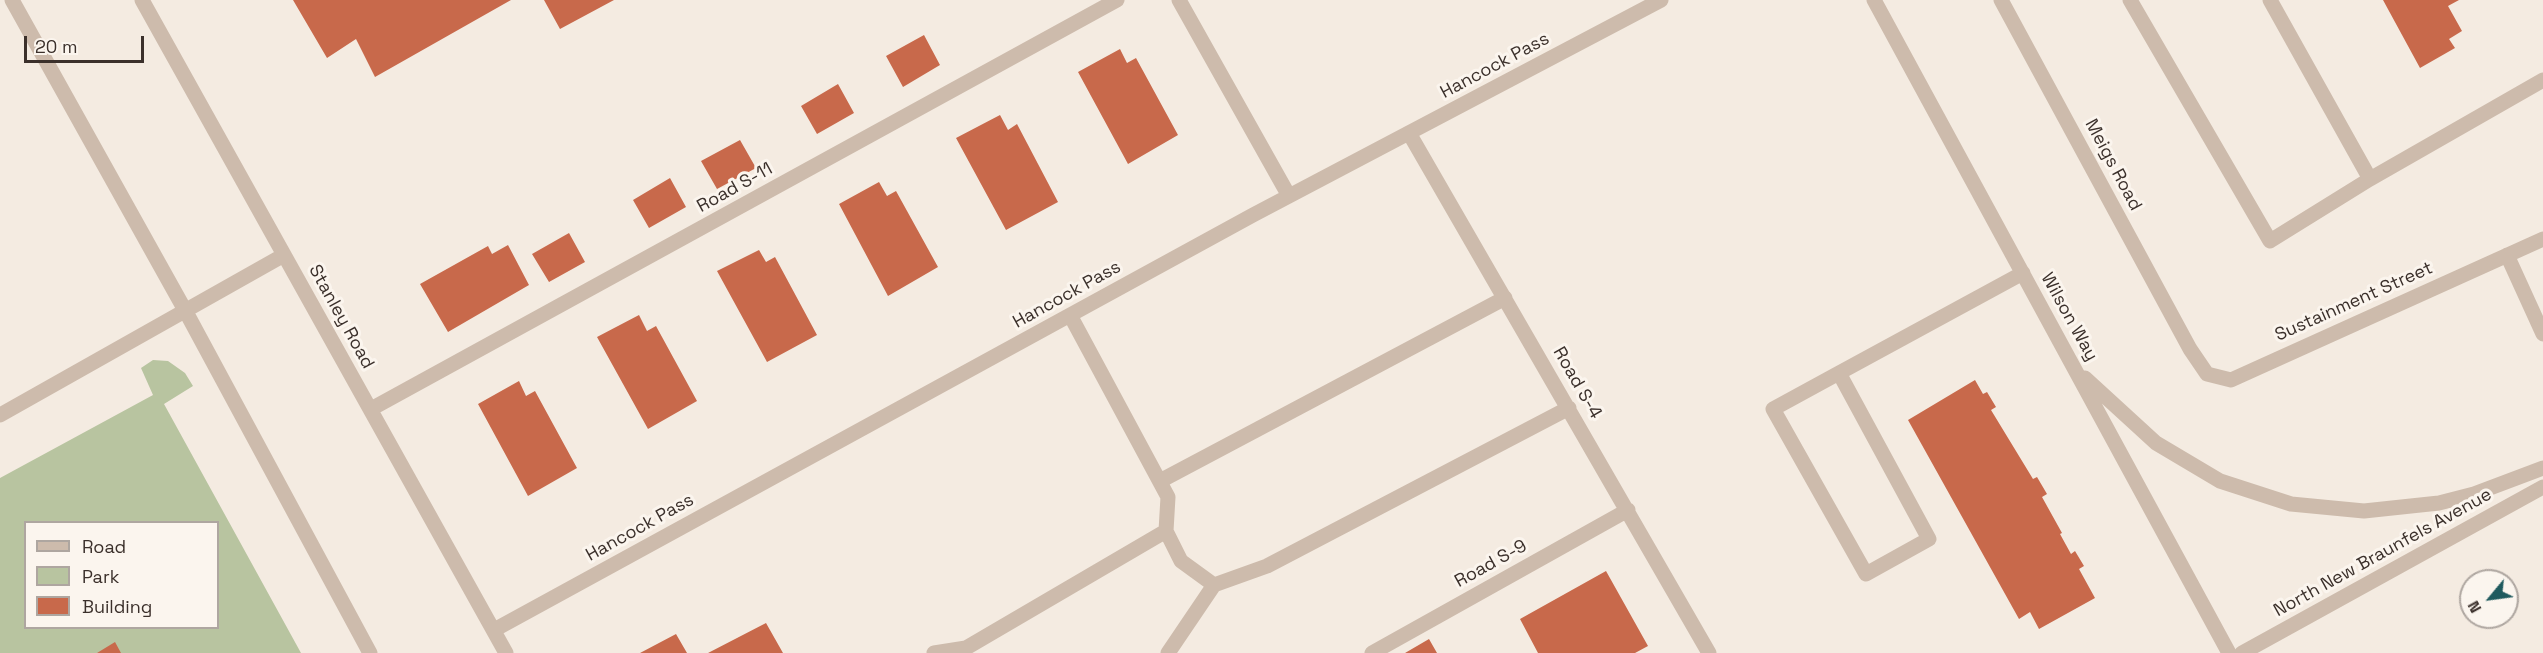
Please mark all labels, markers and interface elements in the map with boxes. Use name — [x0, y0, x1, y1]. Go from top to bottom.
scale bar — [27, 24, 147, 62]
street label: Hancock Pass — [1437, 28, 1553, 104]
text: 20 m — [35, 35, 78, 58]
street label: Meigs Road — [2080, 116, 2146, 214]
street label: Road S-11 — [693, 158, 777, 218]
street label: Hancock Pass — [1009, 256, 1125, 334]
street label: Sustainment Street — [2272, 258, 2436, 346]
street label: Stanley Road — [304, 261, 378, 373]
street label: Wilson Way — [2036, 269, 2102, 365]
street label: Road S-4 — [1548, 343, 1606, 423]
street label: North New Braunfels Avenue — [2270, 484, 2496, 622]
street label: Hancock Pass — [582, 489, 698, 567]
legend — [24, 521, 219, 629]
text: Road — [82, 535, 126, 558]
street label: Road S-9 — [1451, 535, 1531, 593]
text: Park — [82, 565, 119, 588]
north arrow — [2459, 569, 2519, 629]
text: Building — [82, 595, 152, 618]

